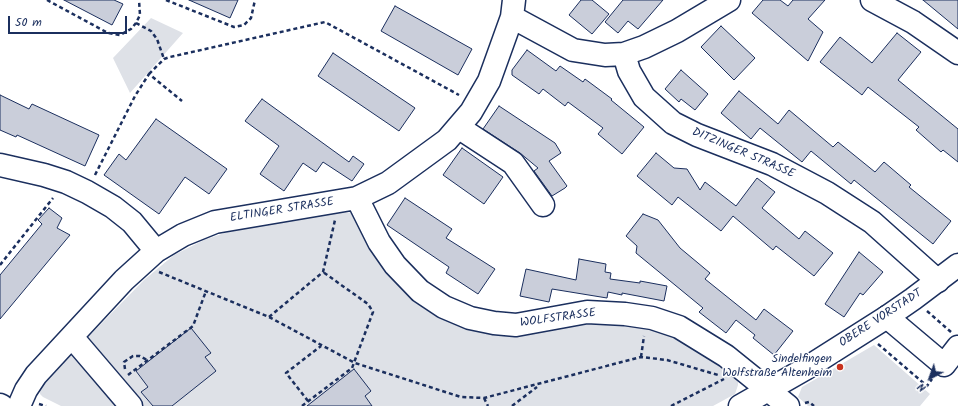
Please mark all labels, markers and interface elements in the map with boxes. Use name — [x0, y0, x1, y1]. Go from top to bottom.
scale bar — [10, 8, 129, 34]
text: 50 m — [15, 13, 42, 32]
street label: DITZINGER STRASSE — [689, 126, 797, 182]
street label: ELTINGER STRASSE — [229, 196, 335, 226]
street label: OBERE VORSTADT — [837, 287, 925, 351]
street label: WOLFSTRASSE — [519, 307, 597, 331]
place label: Sindelfingen Wolfstraße Altenheim — [722, 353, 832, 381]
north arrow — [910, 358, 950, 398]
marker: Sindelfingen Wolfstraße Altenheim — [835, 362, 845, 372]
text: N — [914, 378, 931, 396]

